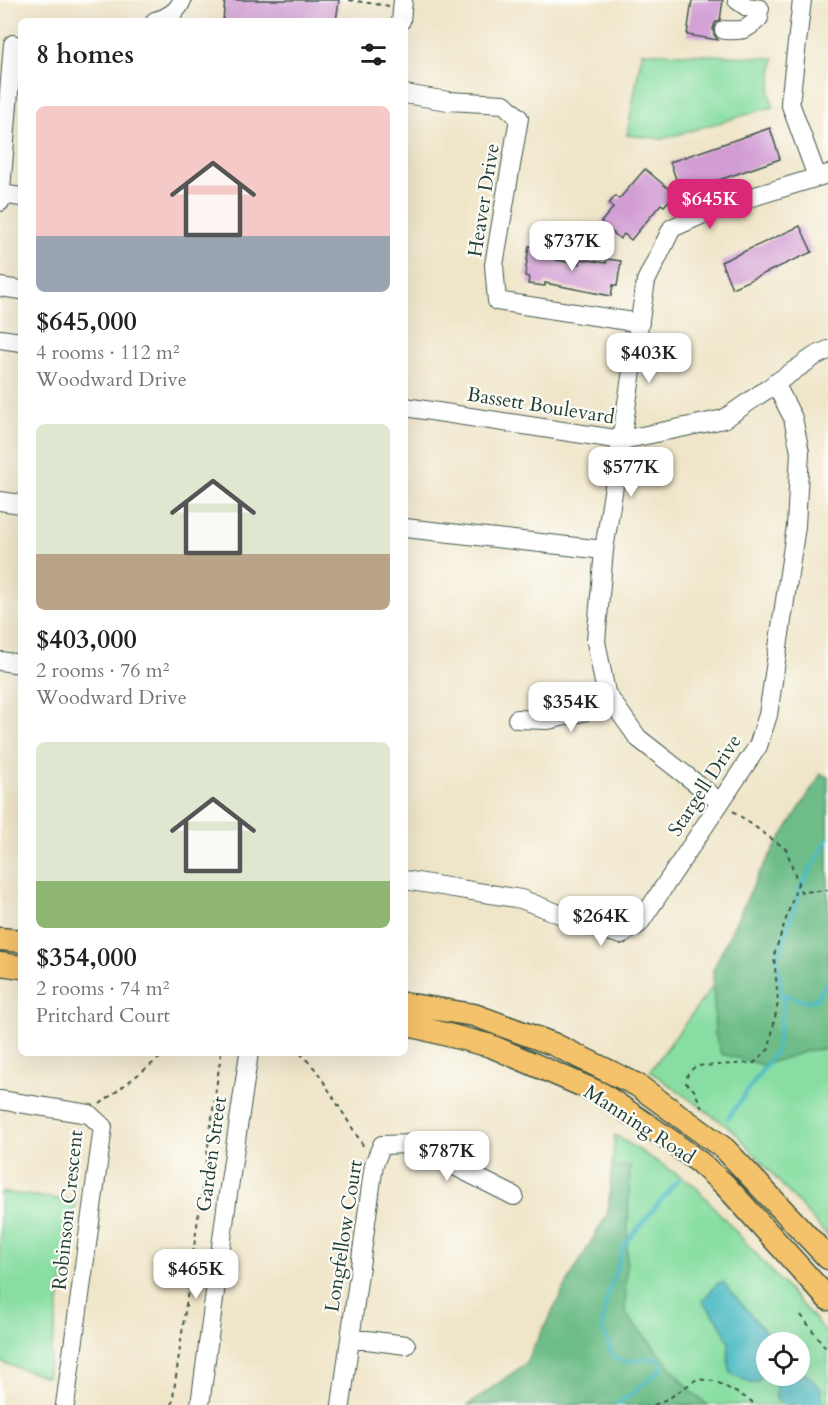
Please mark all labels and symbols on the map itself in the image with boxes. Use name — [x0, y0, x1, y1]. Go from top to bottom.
street label: Heaver Drive — [461, 141, 506, 259]
pin: $645K — [668, 179, 752, 230]
pin: $737K — [530, 221, 614, 272]
pin: $403K — [607, 333, 691, 384]
street label: Bassett Boulevard — [465, 381, 617, 431]
pin: $577K — [589, 447, 673, 498]
pin: $354K — [529, 682, 613, 733]
street label: Stargell Drive — [661, 729, 747, 841]
pin: $264K — [559, 896, 643, 947]
street label: Manning Road — [579, 1078, 701, 1171]
street label: Garden Street — [190, 1094, 233, 1214]
street label: Robinson Crescent — [46, 1128, 89, 1291]
pin: $787K — [405, 1131, 489, 1182]
street label: Longfellow Court — [318, 1157, 369, 1314]
pin: $465K — [154, 1249, 238, 1300]

